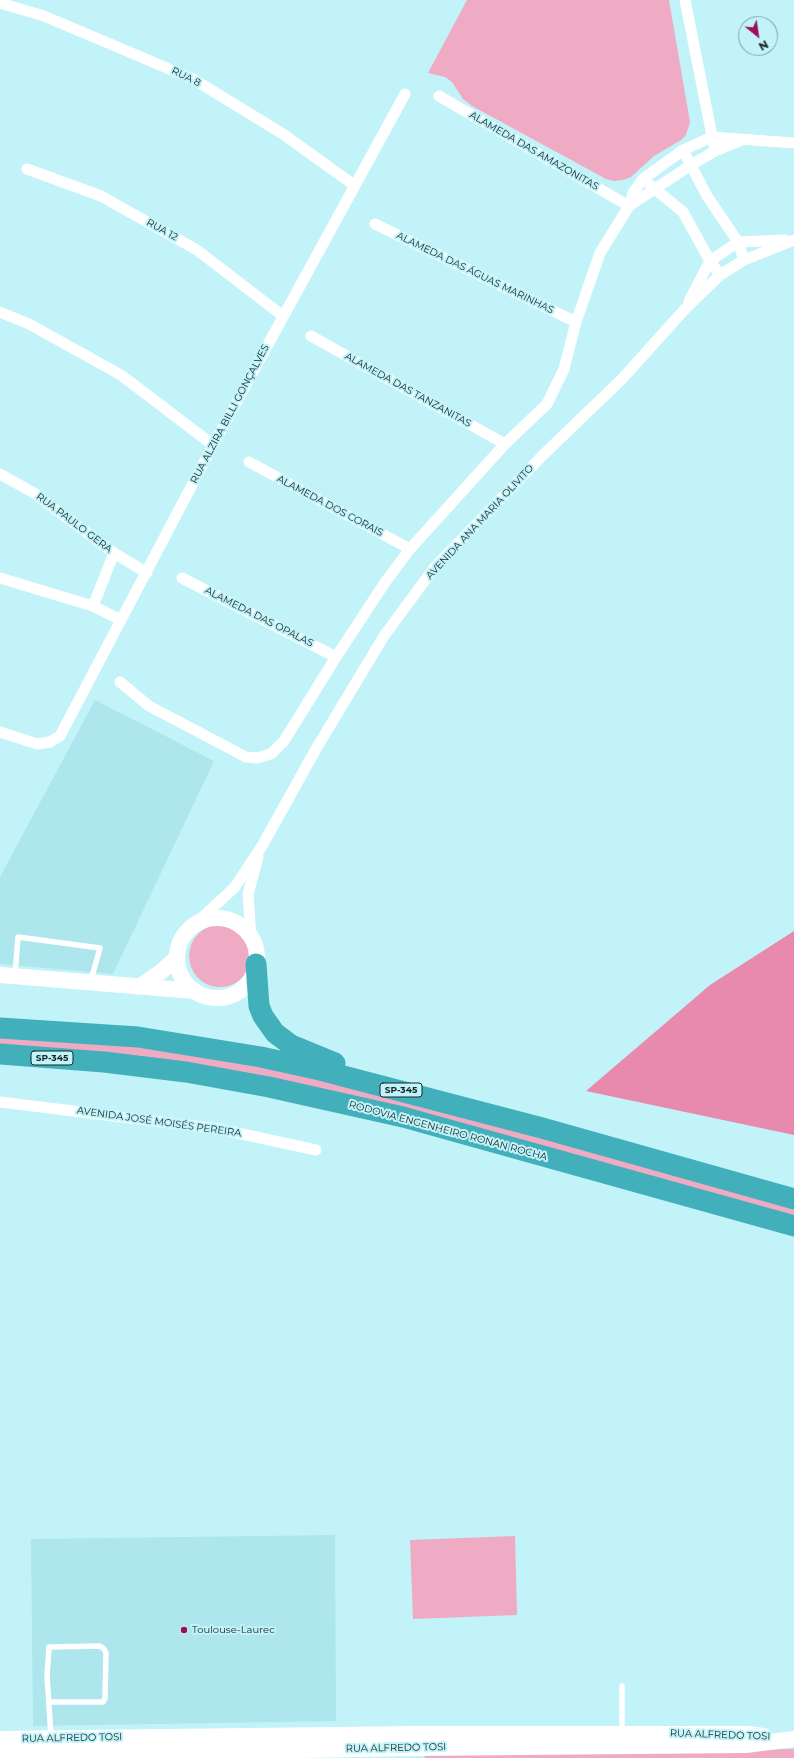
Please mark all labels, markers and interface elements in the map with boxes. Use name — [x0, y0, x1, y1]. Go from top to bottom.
north arrow — [738, 16, 778, 56]
text: N — [756, 37, 771, 54]
street label: RUA 8 — [169, 65, 203, 89]
street label: ALAMEDA DAS AMAZONITAS — [467, 109, 601, 193]
street label: RUA 12 — [144, 216, 180, 244]
street label: ALAMEDA DAS ÁGUAS MARINHAS — [394, 230, 556, 316]
street label: RUA ALZIRA BILLI GONÇALVES — [188, 342, 272, 486]
street label: ALAMEDA DAS TANZANITAS — [343, 350, 473, 430]
street label: AVENIDA ANA MARIA OLIVITO — [424, 462, 536, 582]
street label: ALAMEDA DOS CORAIS — [275, 473, 385, 539]
street label: RUA PAULO GERA — [34, 491, 114, 555]
street label: ALAMEDA DAS OPALAS — [203, 584, 315, 650]
road number: SP-345 — [31, 1051, 73, 1065]
road number: SP-345 — [380, 1083, 422, 1097]
street label: RODOVIA ENGENHEIRO RONAN ROCHA — [348, 1099, 548, 1163]
street label: AVENIDA JOSÉ MOISÉS PEREIRA — [76, 1105, 242, 1139]
place label: Toulouse-Laurec — [192, 1624, 275, 1636]
marker: Toulouse-Laurec — [179, 1625, 189, 1635]
street label: RUA ALFREDO TOSI — [670, 1727, 770, 1743]
street label: RUA ALFREDO TOSI — [22, 1731, 122, 1745]
street label: RUA ALFREDO TOSI — [346, 1741, 446, 1755]

